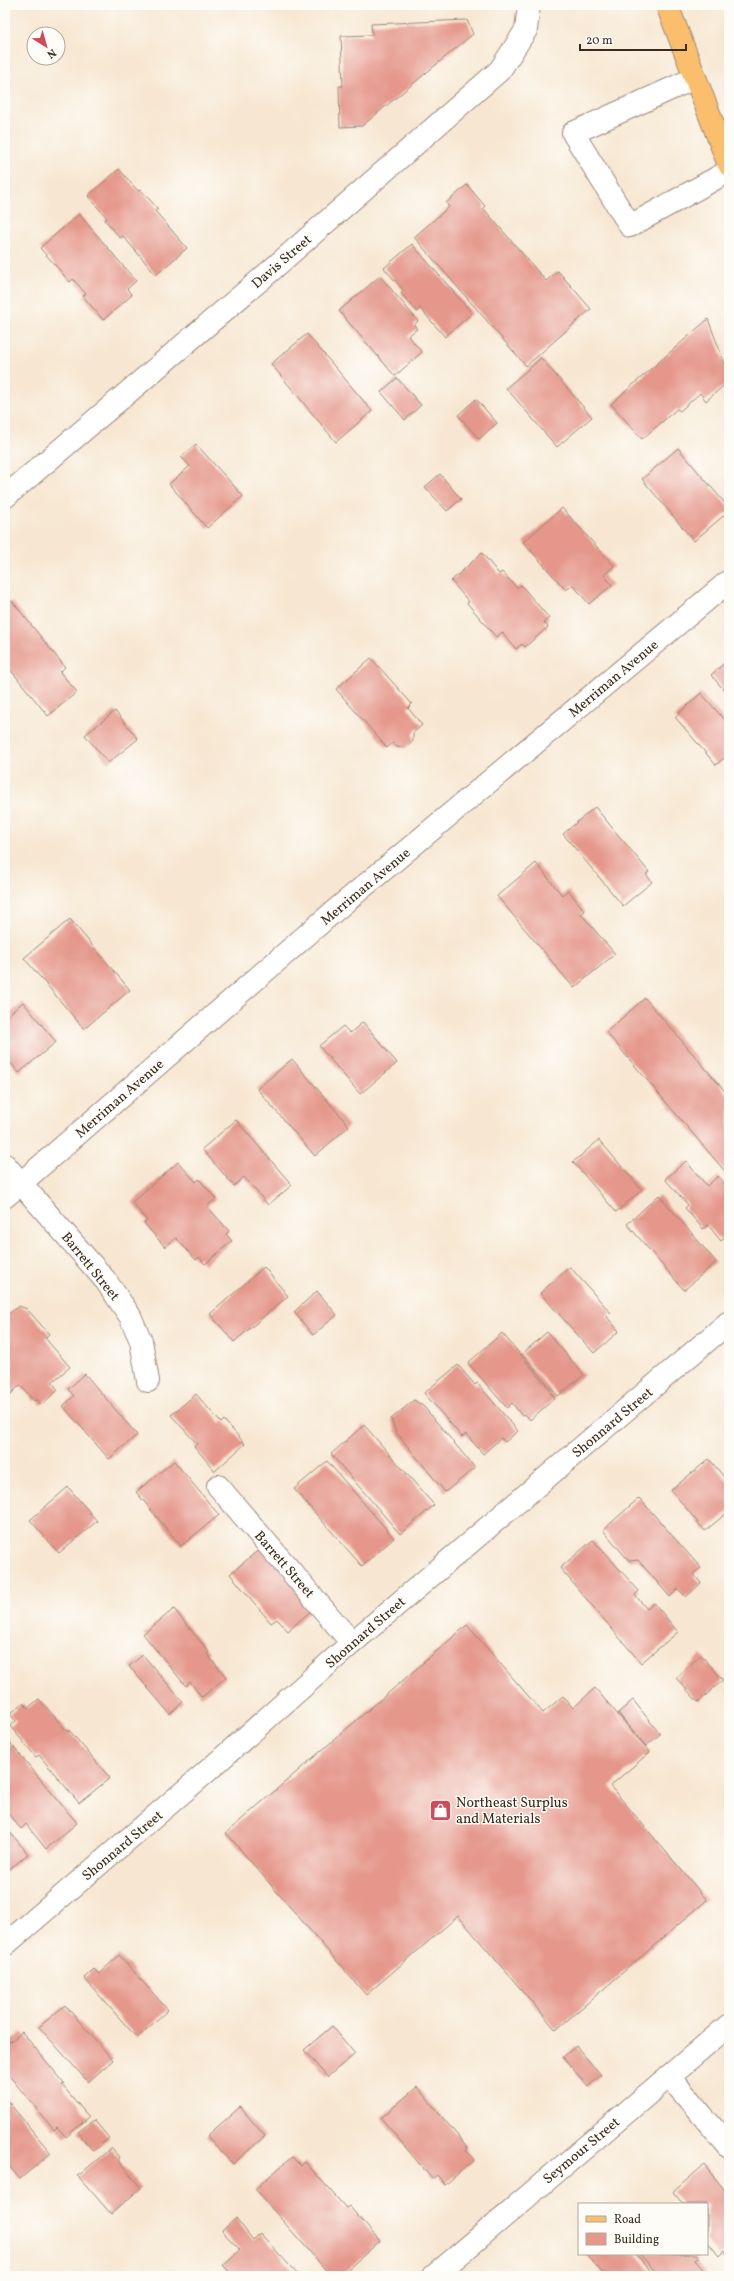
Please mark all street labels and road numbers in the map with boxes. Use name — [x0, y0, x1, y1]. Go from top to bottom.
street label: Davis Street — [248, 231, 316, 294]
street label: Merriman Avenue — [565, 636, 663, 722]
street label: Merriman Avenue — [317, 844, 415, 930]
street label: Merriman Avenue — [72, 1055, 169, 1143]
street label: Barrett Street — [56, 1229, 123, 1305]
street label: Shonnard Street — [568, 1384, 658, 1463]
street label: Barrett Street — [249, 1527, 318, 1603]
street label: Shonnard Street — [322, 1593, 410, 1673]
street label: Shonnard Street — [78, 1807, 168, 1886]
street label: Seymour Street — [540, 2113, 624, 2189]

